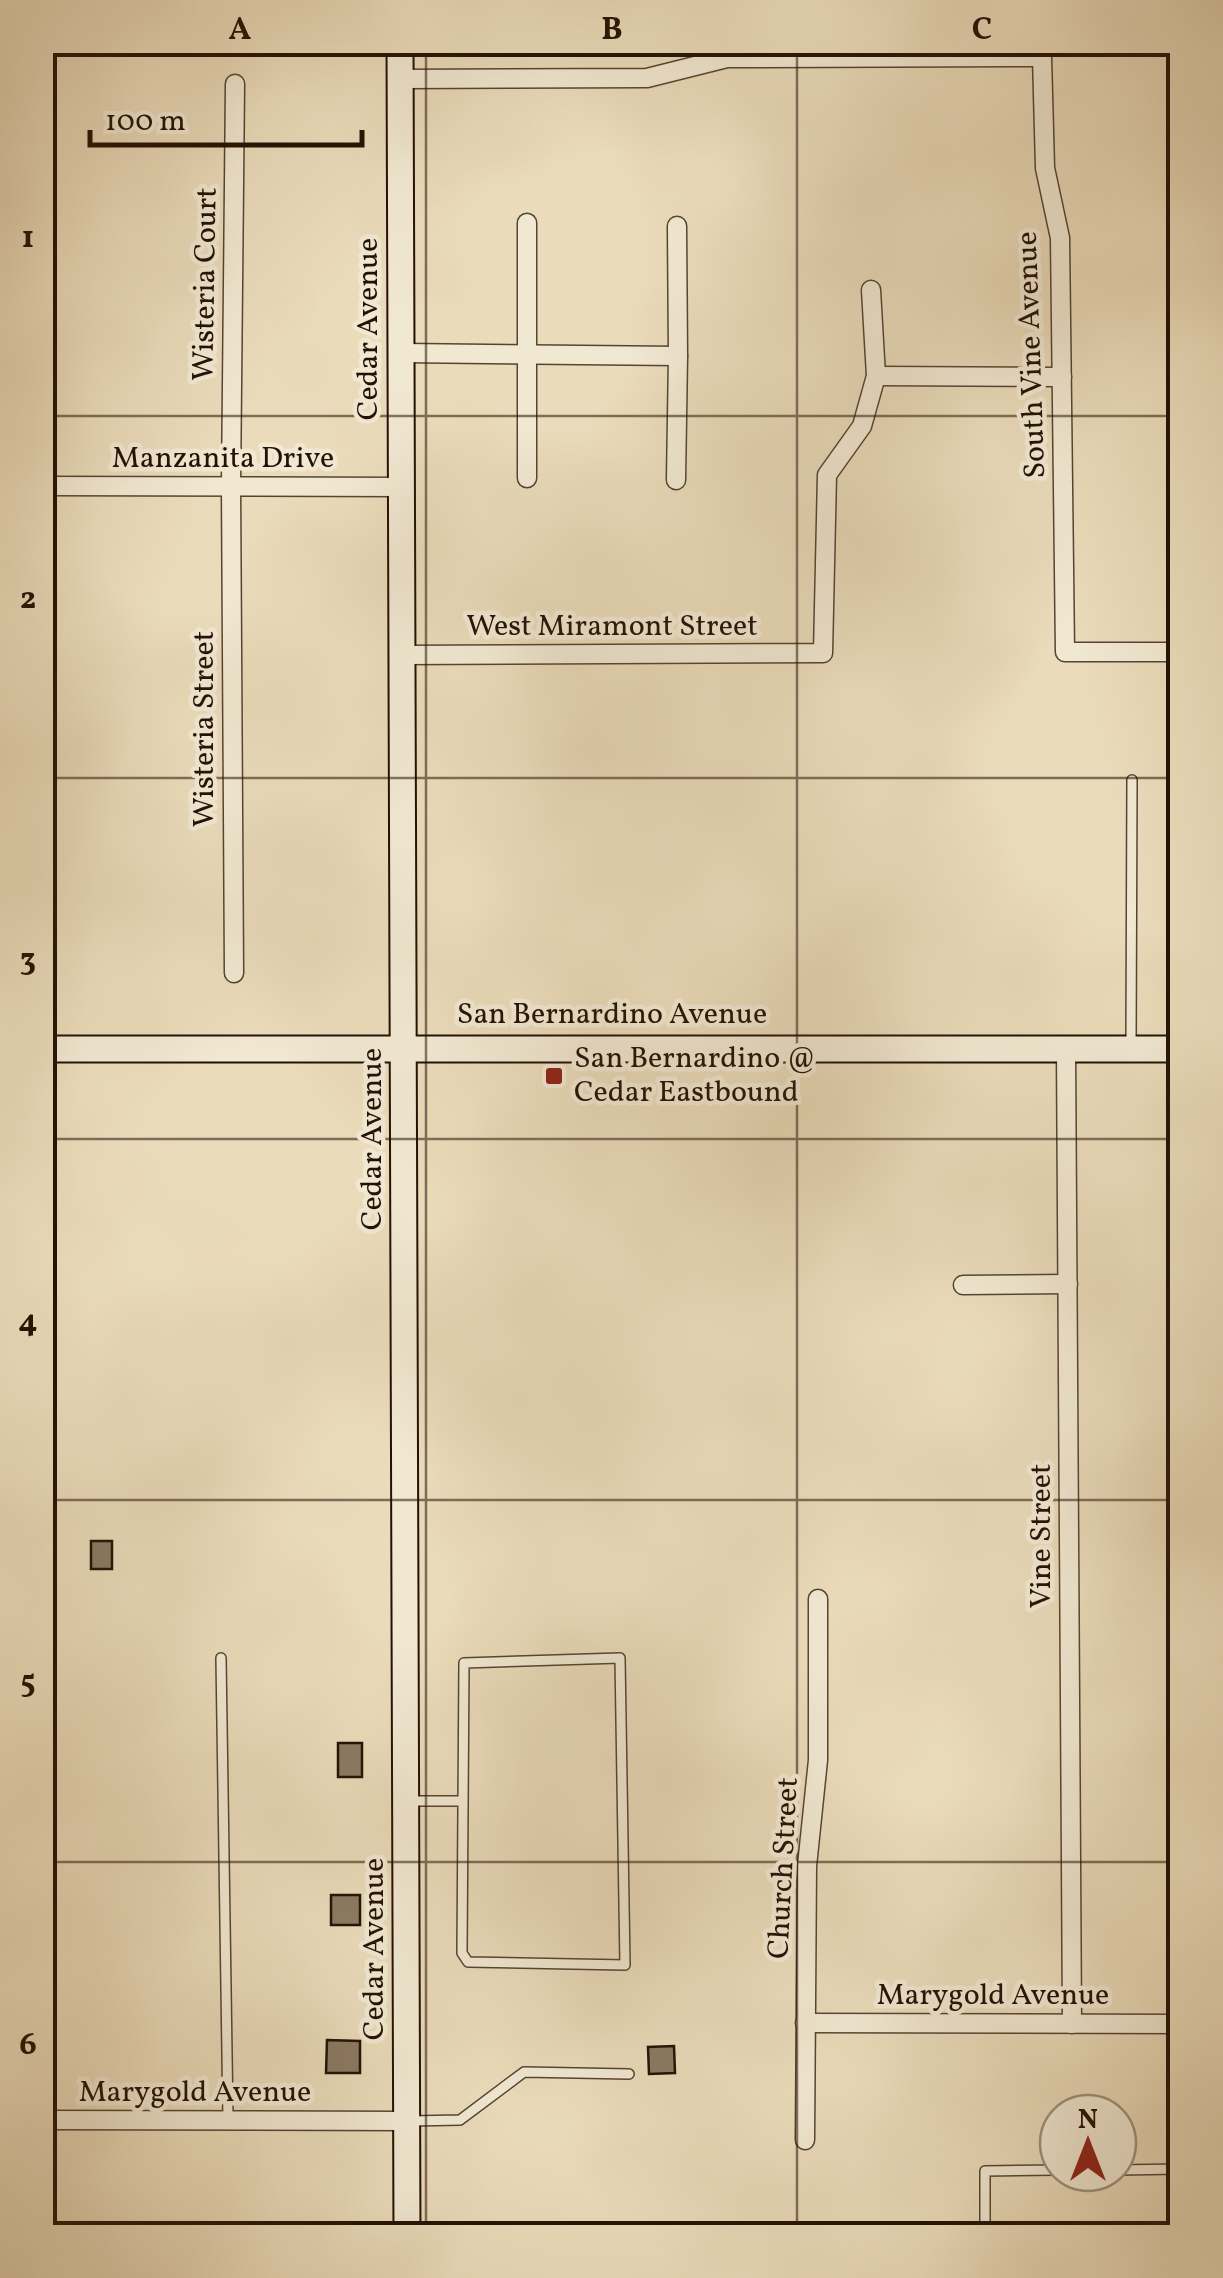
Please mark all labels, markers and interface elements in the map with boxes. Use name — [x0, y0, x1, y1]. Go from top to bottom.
text: A — [229, 9, 252, 53]
text: B — [601, 9, 623, 53]
text: C — [972, 9, 992, 53]
scale bar — [90, 85, 362, 147]
text: 100 m — [105, 101, 186, 143]
street label: Wisteria Court — [183, 187, 229, 381]
text: 1 — [22, 217, 34, 261]
street label: South Vine Avenue — [1007, 231, 1057, 479]
street label: Cedar Avenue — [348, 238, 390, 420]
street label: Manzanita Drive — [112, 438, 334, 480]
text: 2 — [20, 578, 36, 622]
street label: West Miramont Street — [466, 606, 758, 648]
street label: Wisteria Street — [184, 631, 226, 827]
text: 3 — [20, 940, 36, 984]
street label: San Bernardino Avenue — [457, 994, 767, 1036]
place label: San Bernardino @ Cedar Eastbound — [574, 1038, 816, 1114]
street label: Cedar Avenue — [352, 1048, 394, 1230]
marker: San Bernardino @ Cedar Eastbound — [543, 1065, 565, 1087]
text: 4 — [18, 1301, 38, 1345]
street label: Vine Street — [1021, 1464, 1063, 1608]
text: 5 — [20, 1662, 36, 1706]
street label: Church Street — [758, 1776, 810, 1960]
street label: Cedar Avenue — [354, 1858, 396, 2040]
street label: Marygold Avenue — [877, 1975, 1109, 2017]
text: 6 — [19, 2024, 37, 2068]
street label: Marygold Avenue — [79, 2072, 311, 2114]
north arrow — [1038, 2093, 1138, 2193]
text: N — [1078, 2101, 1098, 2140]

